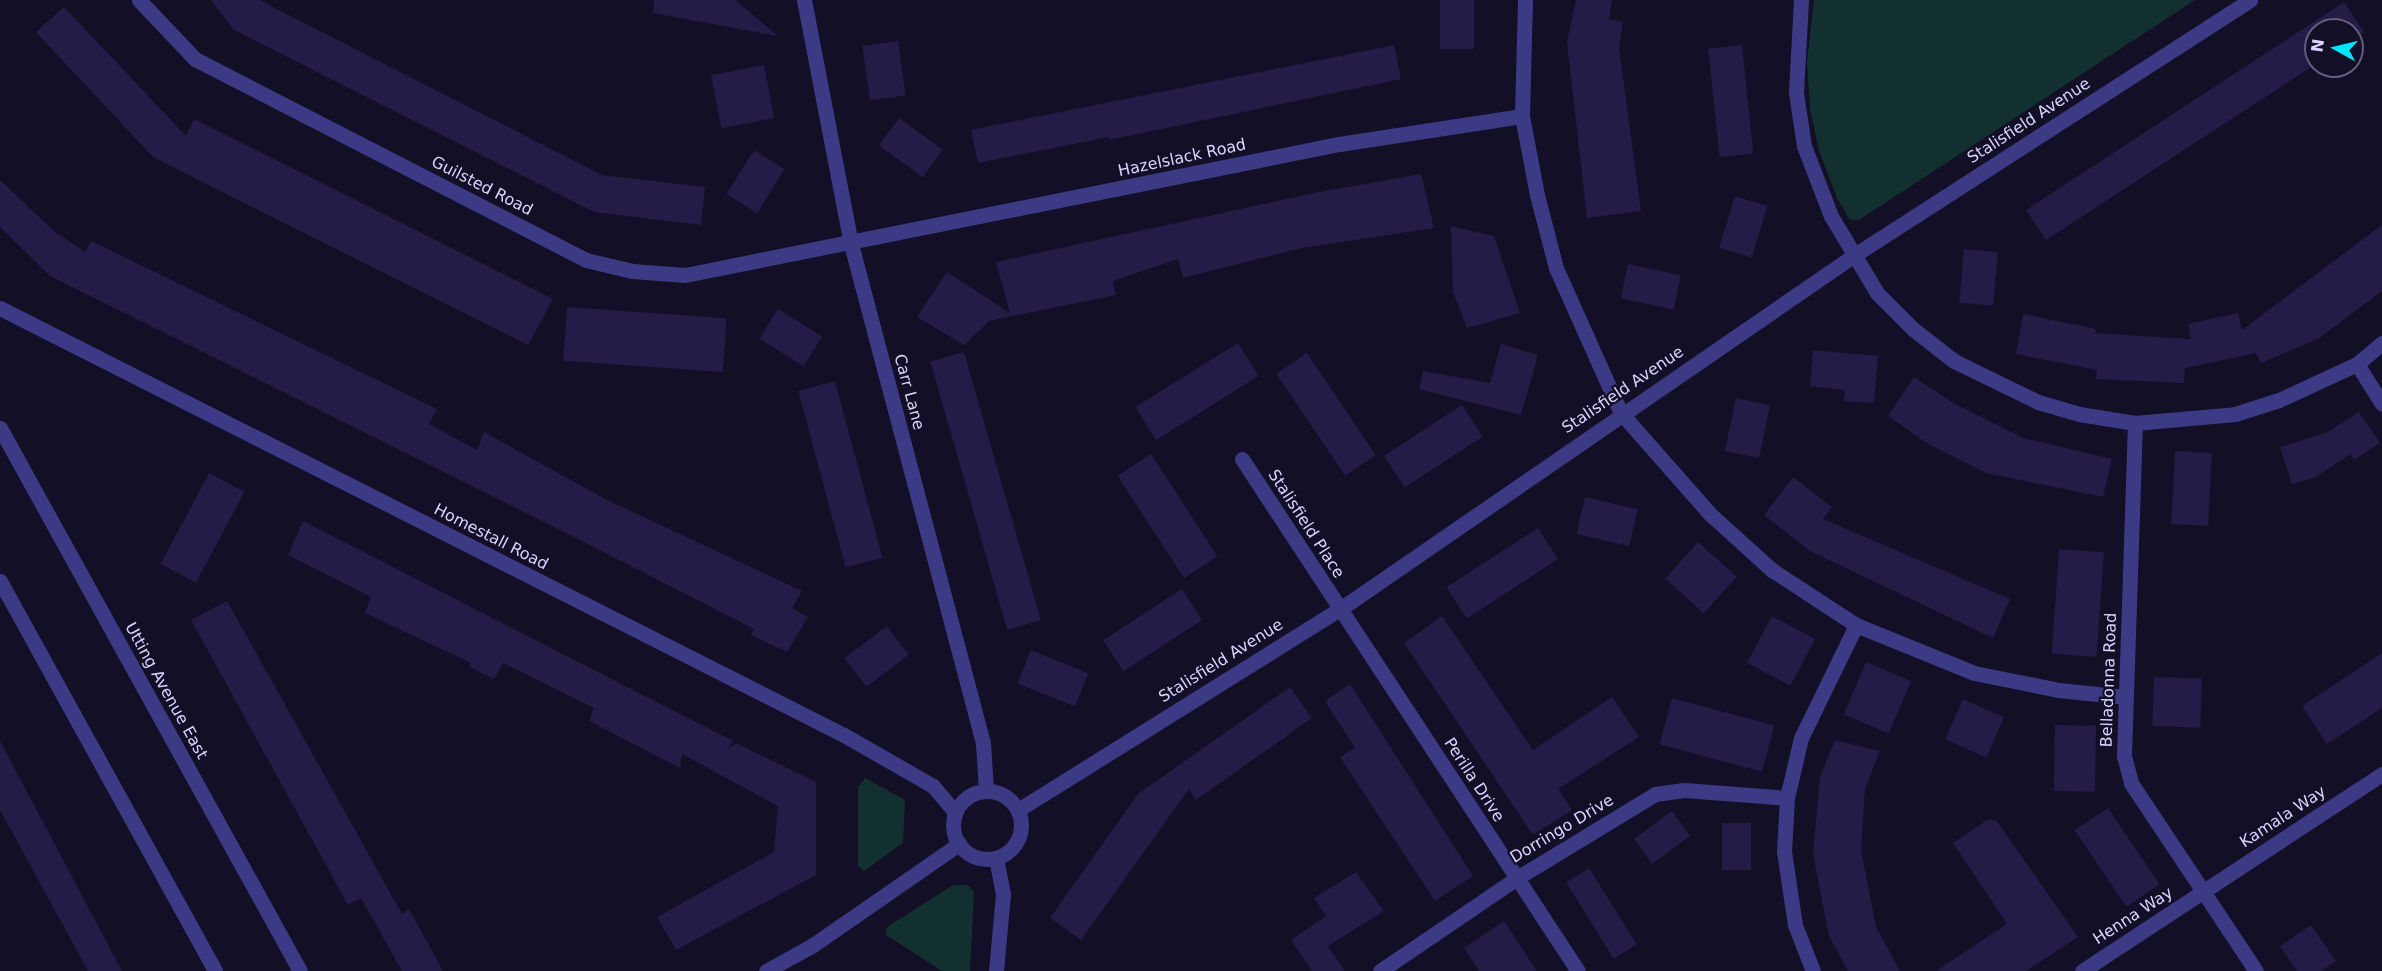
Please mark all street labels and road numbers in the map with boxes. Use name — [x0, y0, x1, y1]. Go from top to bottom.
street label: Stalisfield Avenue — [1964, 74, 2094, 168]
street label: Hazelslack Road — [1116, 135, 1248, 181]
street label: Guilsted Road — [428, 152, 536, 220]
street label: Stalisfield Avenue — [1559, 342, 1687, 438]
street label: Carr Lane — [890, 352, 928, 432]
street label: Stalisfield Place — [1264, 466, 1348, 582]
street label: Homestall Road — [431, 500, 551, 574]
street label: Belladonna Road — [2097, 612, 2121, 748]
street label: Stalisfield Avenue — [1155, 615, 1287, 707]
street label: Utting Avenue East — [120, 619, 212, 763]
street label: Perilla Drive — [1440, 734, 1508, 826]
street label: Kamala Way — [2236, 782, 2330, 852]
street label: Dorringo Drive — [1507, 791, 1617, 867]
street label: Henna Way — [2090, 883, 2176, 949]

